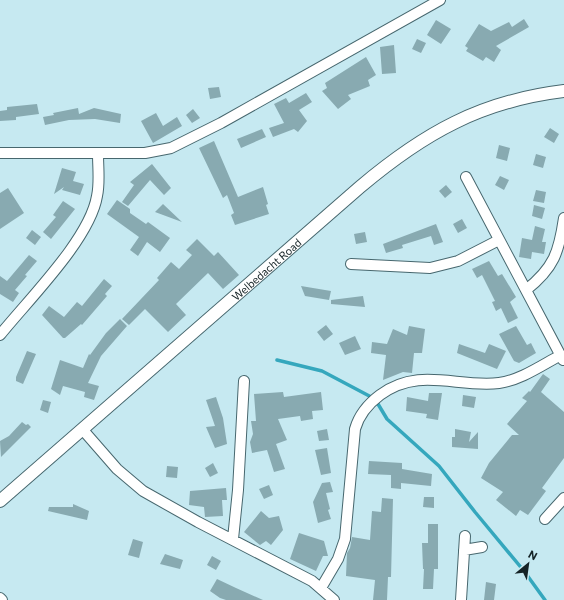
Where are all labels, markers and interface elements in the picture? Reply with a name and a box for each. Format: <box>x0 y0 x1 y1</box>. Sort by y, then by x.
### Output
street label: Welbedacht Road <box>229 235 303 303</box>
north arrow <box>508 544 548 584</box>
text: N <box>526 547 540 563</box>

